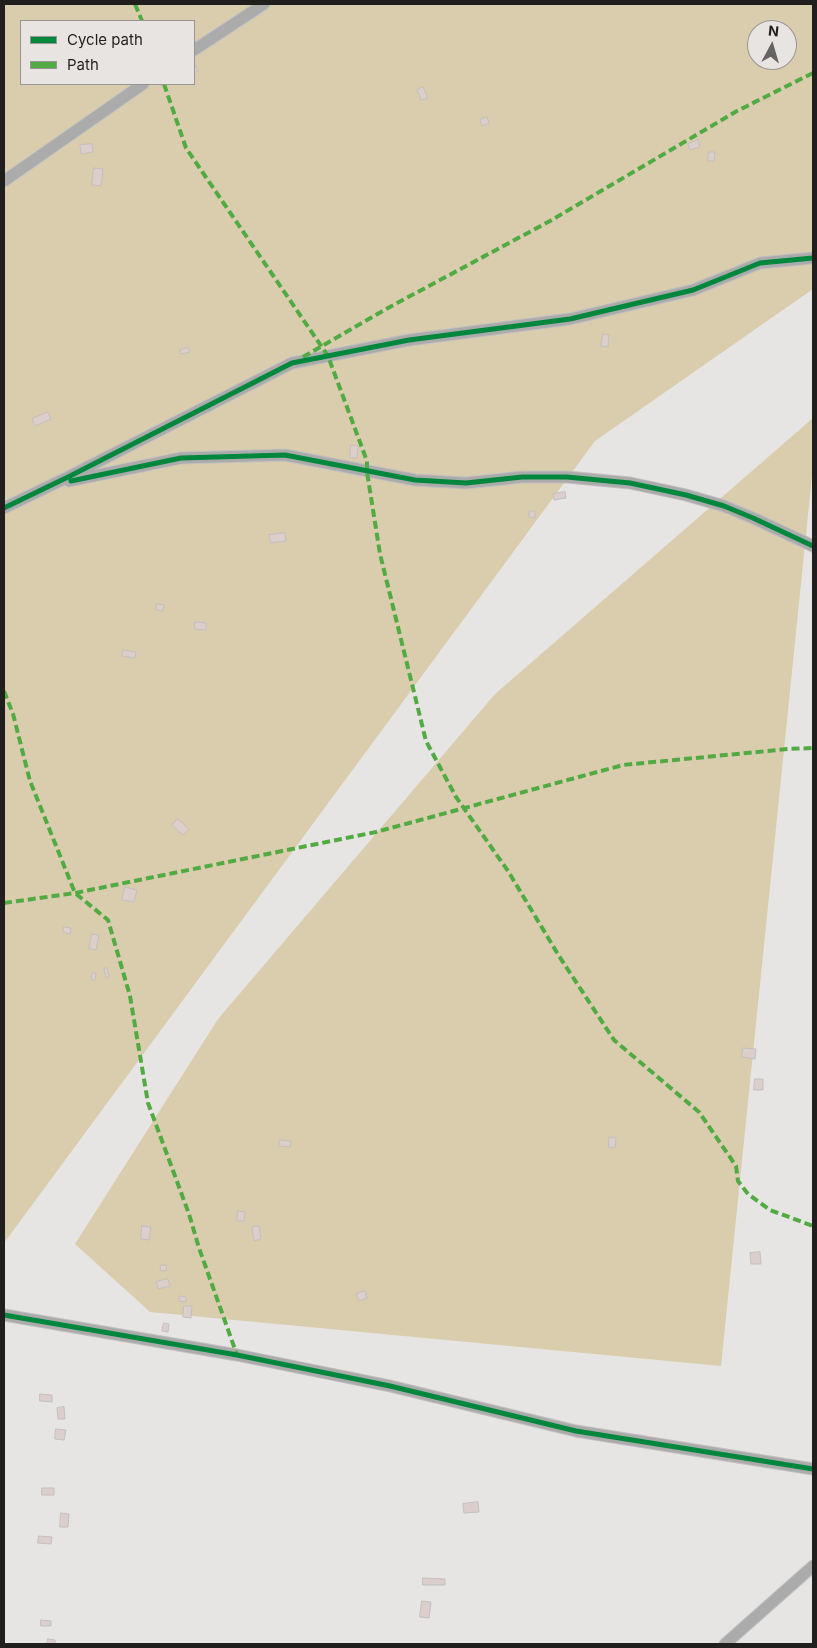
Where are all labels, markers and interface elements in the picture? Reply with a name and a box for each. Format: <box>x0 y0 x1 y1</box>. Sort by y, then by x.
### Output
legend <box>20 20 195 85</box>
north arrow <box>747 20 797 70</box>
text: N <box>767 22 780 40</box>
text: Cycle path <box>67 30 143 49</box>
text: Path <box>67 55 99 74</box>

